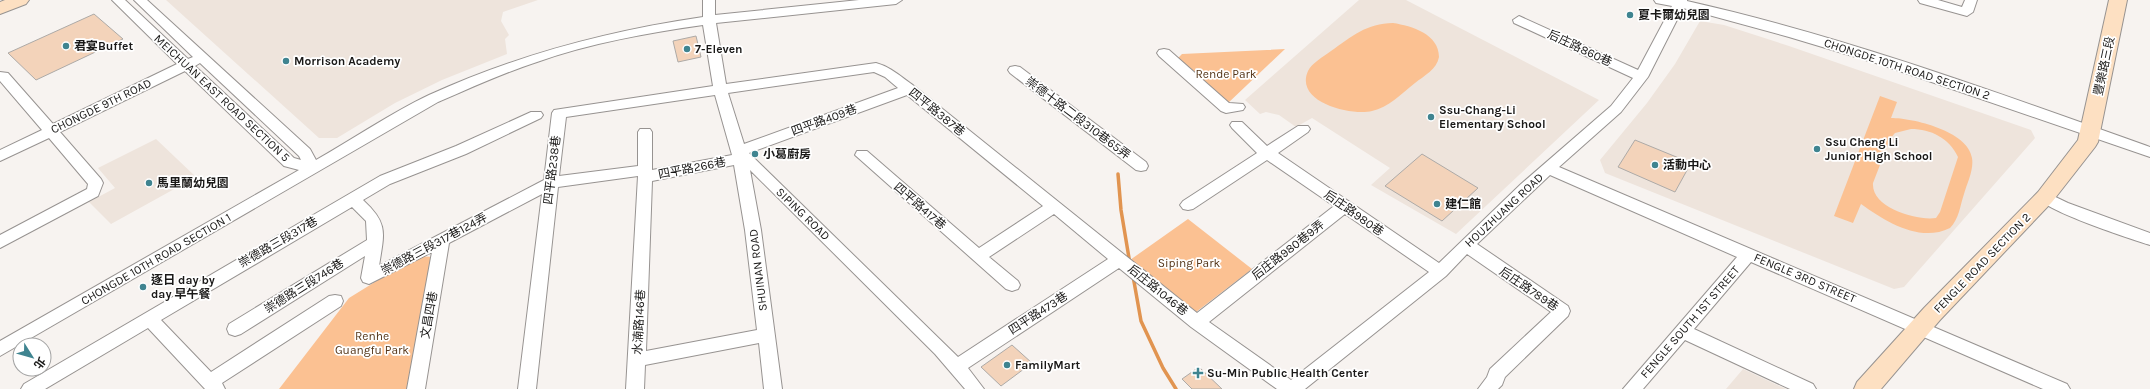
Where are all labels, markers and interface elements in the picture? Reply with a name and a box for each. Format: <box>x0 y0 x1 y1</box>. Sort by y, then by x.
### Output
place label: 夏卡爾幼兒園 <box>1638 8 1710 22</box>
marker: 夏卡爾幼兒園 <box>1625 10 1635 20</box>
street label: 后庄路860巷 <box>1546 27 1614 69</box>
street label: MEICHUAN EAST ROAD SECTION 5 <box>151 31 293 165</box>
street label: CHONGDE 10TH ROAD SECTION 2 <box>1822 35 1992 103</box>
street label: 豐樂路三段 <box>2091 35 2117 97</box>
place label: 君宴Buffet <box>74 39 133 53</box>
marker: 君宴Buffet <box>61 41 71 51</box>
place label: 7-Eleven <box>695 42 743 56</box>
marker: 7-Eleven <box>682 44 692 54</box>
place label: Morrison Academy <box>294 54 400 68</box>
marker: Morrison Academy <box>281 56 291 66</box>
park label: Rende Park <box>1195 67 1257 81</box>
street label: 崇德十路二段310巷65弄 <box>1023 74 1133 162</box>
street label: CHONGDE 9TH ROAD <box>48 75 154 136</box>
street label: 四平路387巷 <box>906 85 968 139</box>
street label: 四平路409巷 <box>789 102 859 138</box>
place label: Ssu-Chang-Li Elementary School <box>1439 103 1546 131</box>
marker: Ssu-Chang-Li Elementary School <box>1426 112 1436 122</box>
street label: 四平路238巷 <box>541 135 563 205</box>
place label: Ssu Cheng Li Junior High School <box>1825 135 1932 163</box>
marker: Ssu Cheng Li Junior High School <box>1812 144 1822 154</box>
place label: 小葛廚房 <box>763 147 811 161</box>
marker: 小葛廚房 <box>750 149 760 159</box>
street label: 四平路266巷 <box>657 155 727 181</box>
place label: 活動中心 <box>1663 158 1711 172</box>
marker: 活動中心 <box>1650 160 1660 170</box>
street label: HOUZHUANG ROAD <box>1462 170 1546 250</box>
place label: 馬里蘭幼兒園 <box>157 176 229 190</box>
marker: 馬里蘭幼兒園 <box>144 178 154 188</box>
street label: 四平路417巷 <box>891 180 949 232</box>
street label: SIPING ROAD <box>773 185 833 243</box>
street label: 后庄路980巷 <box>1322 187 1386 239</box>
place label: 建仁館 <box>1445 197 1481 211</box>
marker: 建仁館 <box>1432 199 1442 209</box>
street label: CHONGDE 10TH ROAD SECTION 1 <box>79 210 233 308</box>
street label: 崇德路三段317巷124弄 <box>378 210 490 278</box>
street label: FENGLE ROAD SECTION 2 <box>1931 210 2033 316</box>
street label: 崇德路三段317巷 <box>236 214 320 270</box>
street label: 后庄路980巷9弄 <box>1249 217 1327 283</box>
street label: SHUINAN ROAD <box>746 228 770 312</box>
street label: FENGLE 3RD STREET <box>1752 250 1858 306</box>
street label: 崇德路三段746巷 <box>262 256 346 316</box>
park label: Siping Park <box>1158 256 1221 270</box>
street label: 后庄路1046巷 <box>1125 262 1191 318</box>
street label: FENGLE SOUTH 1ST STREET <box>1637 263 1743 381</box>
street label: 后庄路789巷 <box>1497 264 1561 314</box>
place label: 逐日 day by day 早午餐 <box>151 273 215 301</box>
marker: 逐日 day by day 早午餐 <box>138 282 148 292</box>
street label: 水湳路146巷 <box>630 289 648 355</box>
street label: 四平路473巷 <box>1006 289 1070 337</box>
street label: 文昌四巷 <box>418 290 440 340</box>
park label: Renhe Guangfu Park <box>335 329 409 357</box>
north arrow <box>12 337 52 377</box>
text: 北 <box>31 354 48 371</box>
place label: FamilyMart <box>1015 358 1081 372</box>
marker: FamilyMart <box>1002 360 1012 370</box>
place label: Su-Min Public Health Center <box>1207 366 1369 380</box>
marker: Su-Min Public Health Center <box>1192 367 1204 379</box>

